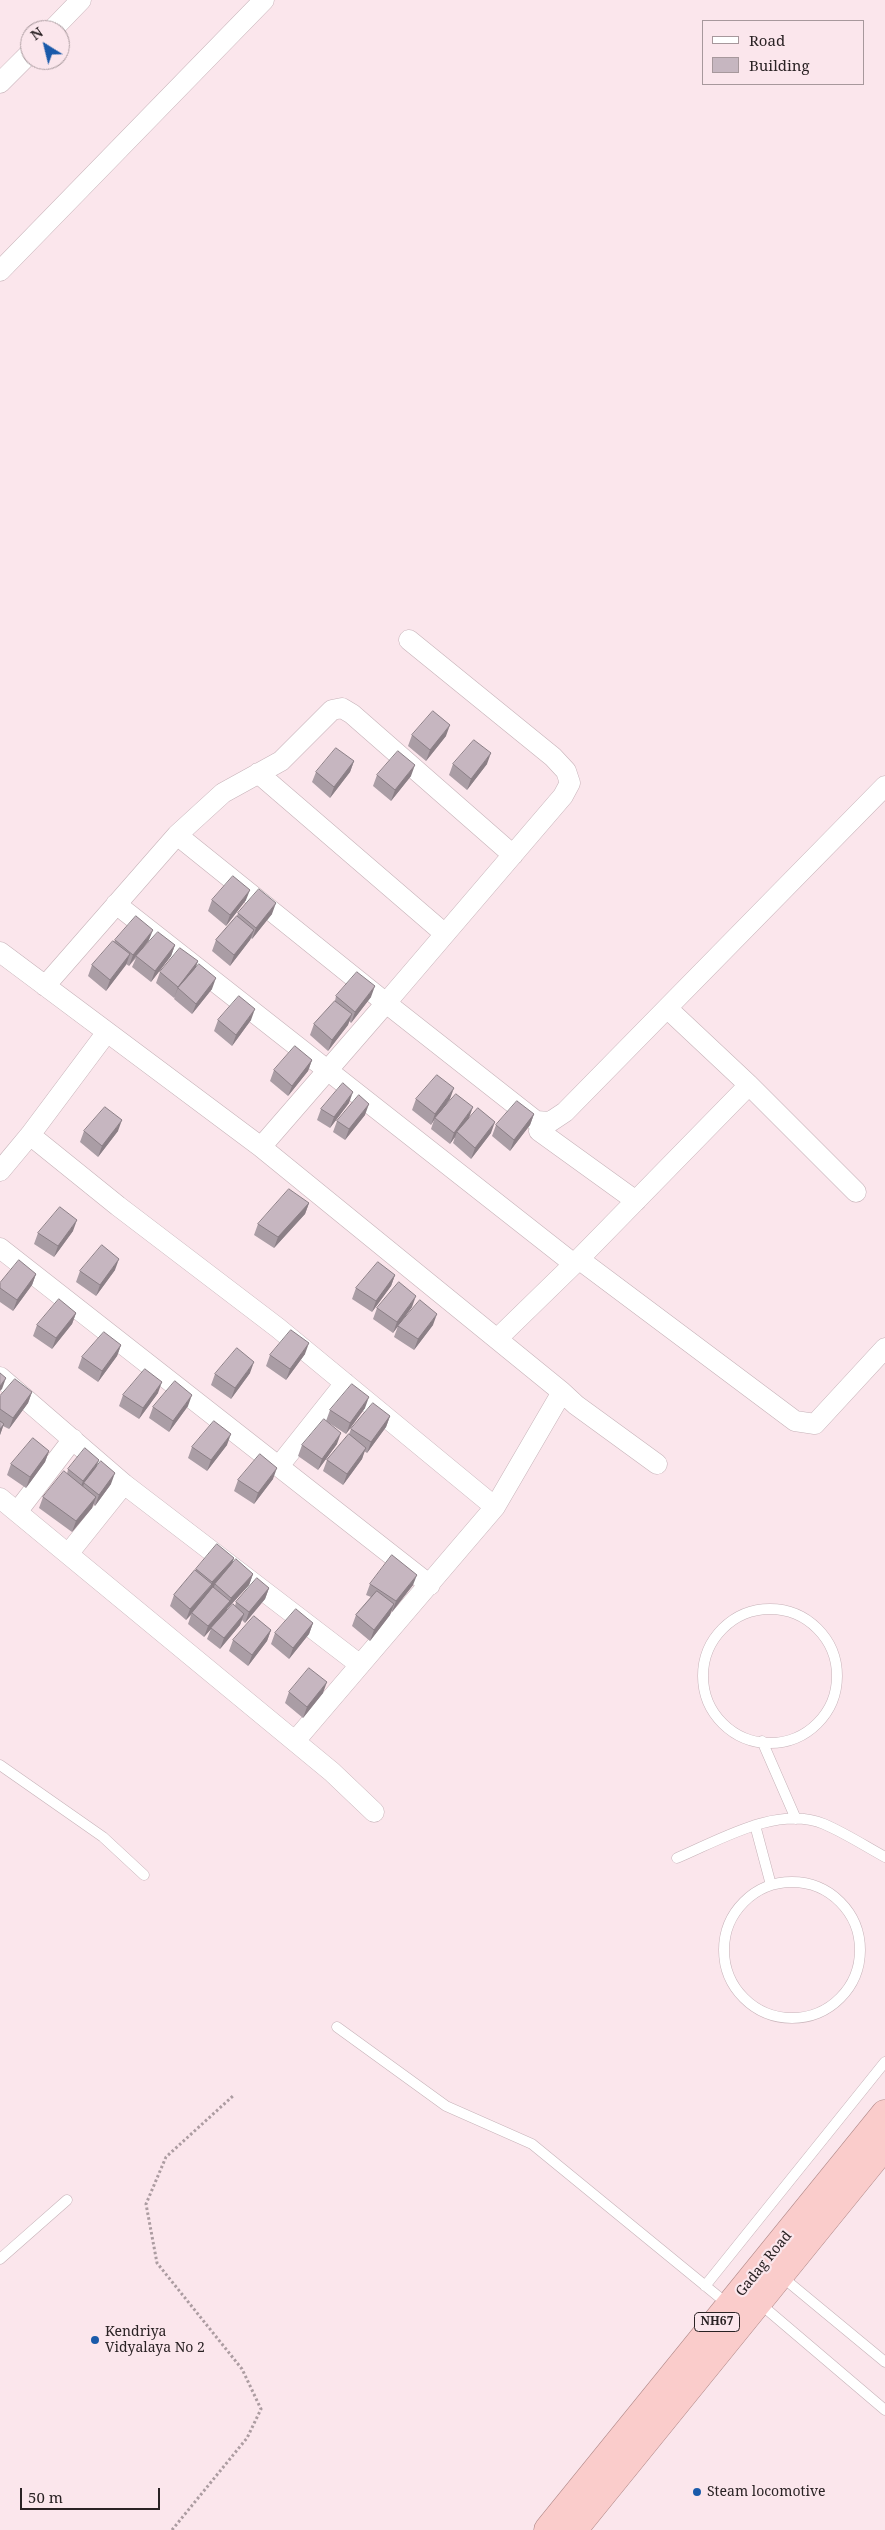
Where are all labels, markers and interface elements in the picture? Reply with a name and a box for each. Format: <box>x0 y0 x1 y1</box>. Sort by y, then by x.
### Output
north arrow <box>20 20 70 70</box>
legend <box>702 20 865 85</box>
text: N <box>26 22 47 44</box>
text: Road <box>749 30 785 50</box>
text: Building <box>749 55 810 75</box>
street label: Gadag Road <box>733 2228 795 2300</box>
road number: NH67 <box>694 2312 740 2332</box>
place label: Kendriya Vidyalaya No 2 <box>105 2324 205 2356</box>
marker: Kendriya Vidyalaya No 2 <box>89 2334 101 2346</box>
scale bar <box>22 2478 162 2510</box>
place label: Steam locomotive <box>707 2484 825 2500</box>
marker: Steam locomotive <box>691 2486 703 2498</box>
text: 50 m <box>28 2487 63 2507</box>

